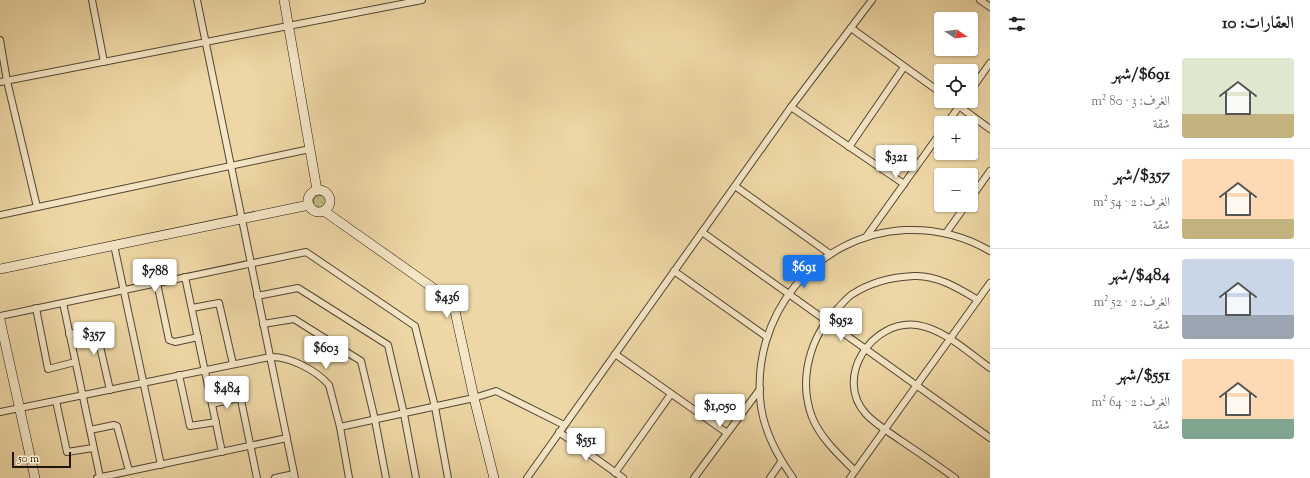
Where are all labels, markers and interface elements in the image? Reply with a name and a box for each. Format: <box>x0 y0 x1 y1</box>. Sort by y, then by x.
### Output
north arrow <box>934 12 978 56</box>
map controls <box>934 12 978 212</box>
text: العقارات: 10 <box>1222 12 1294 36</box>
icon: filters <box>1006 13 1028 35</box>
text: $691/شهر <box>1112 63 1170 87</box>
button: locate <box>934 64 978 108</box>
icon: home <box>1214 74 1262 122</box>
text: الغرف: 3 · 80 m² <box>1091 93 1170 111</box>
button: + <box>934 116 978 160</box>
text: شقة <box>1153 116 1170 134</box>
pin: $321 <box>872 145 920 179</box>
text: $321 <box>885 149 907 167</box>
text: $357/شهر <box>1113 164 1170 188</box>
button: − <box>934 168 978 212</box>
icon: home <box>1214 175 1262 223</box>
text: الغرف: 2 · 54 m² <box>1093 194 1170 212</box>
text: شقة <box>1153 217 1170 235</box>
pin: $691 <box>780 255 828 289</box>
pin: $788 <box>131 259 179 293</box>
text: $691 <box>792 259 816 277</box>
text: $788 <box>142 263 168 281</box>
text: $484/شهر <box>1109 264 1170 288</box>
icon: home <box>1214 275 1262 323</box>
pin: $436 <box>423 285 471 319</box>
text: $436 <box>434 289 460 307</box>
text: الغرف: 2 · 52 m² <box>1093 294 1170 312</box>
pin: $952 <box>817 308 865 342</box>
text: $952 <box>829 312 853 330</box>
text: شقة <box>1153 317 1170 335</box>
pin: $357 <box>70 322 118 356</box>
text: $357 <box>82 326 106 344</box>
pin: $603 <box>302 336 350 370</box>
text: $603 <box>313 340 339 358</box>
text: $551/شهر <box>1117 364 1170 388</box>
icon: home <box>1214 375 1262 423</box>
pin: $484 <box>203 376 251 410</box>
text: $484 <box>214 380 240 398</box>
pin: $1,050 <box>687 394 753 428</box>
text: الغرف: 2 · 64 m² <box>1091 394 1170 412</box>
text: $1,050 <box>704 398 736 416</box>
text: شقة <box>1153 417 1170 435</box>
pin: $551 <box>562 428 610 462</box>
text: $551 <box>576 432 596 450</box>
scale bar <box>12 450 71 469</box>
text: 50 m <box>18 451 39 467</box>

